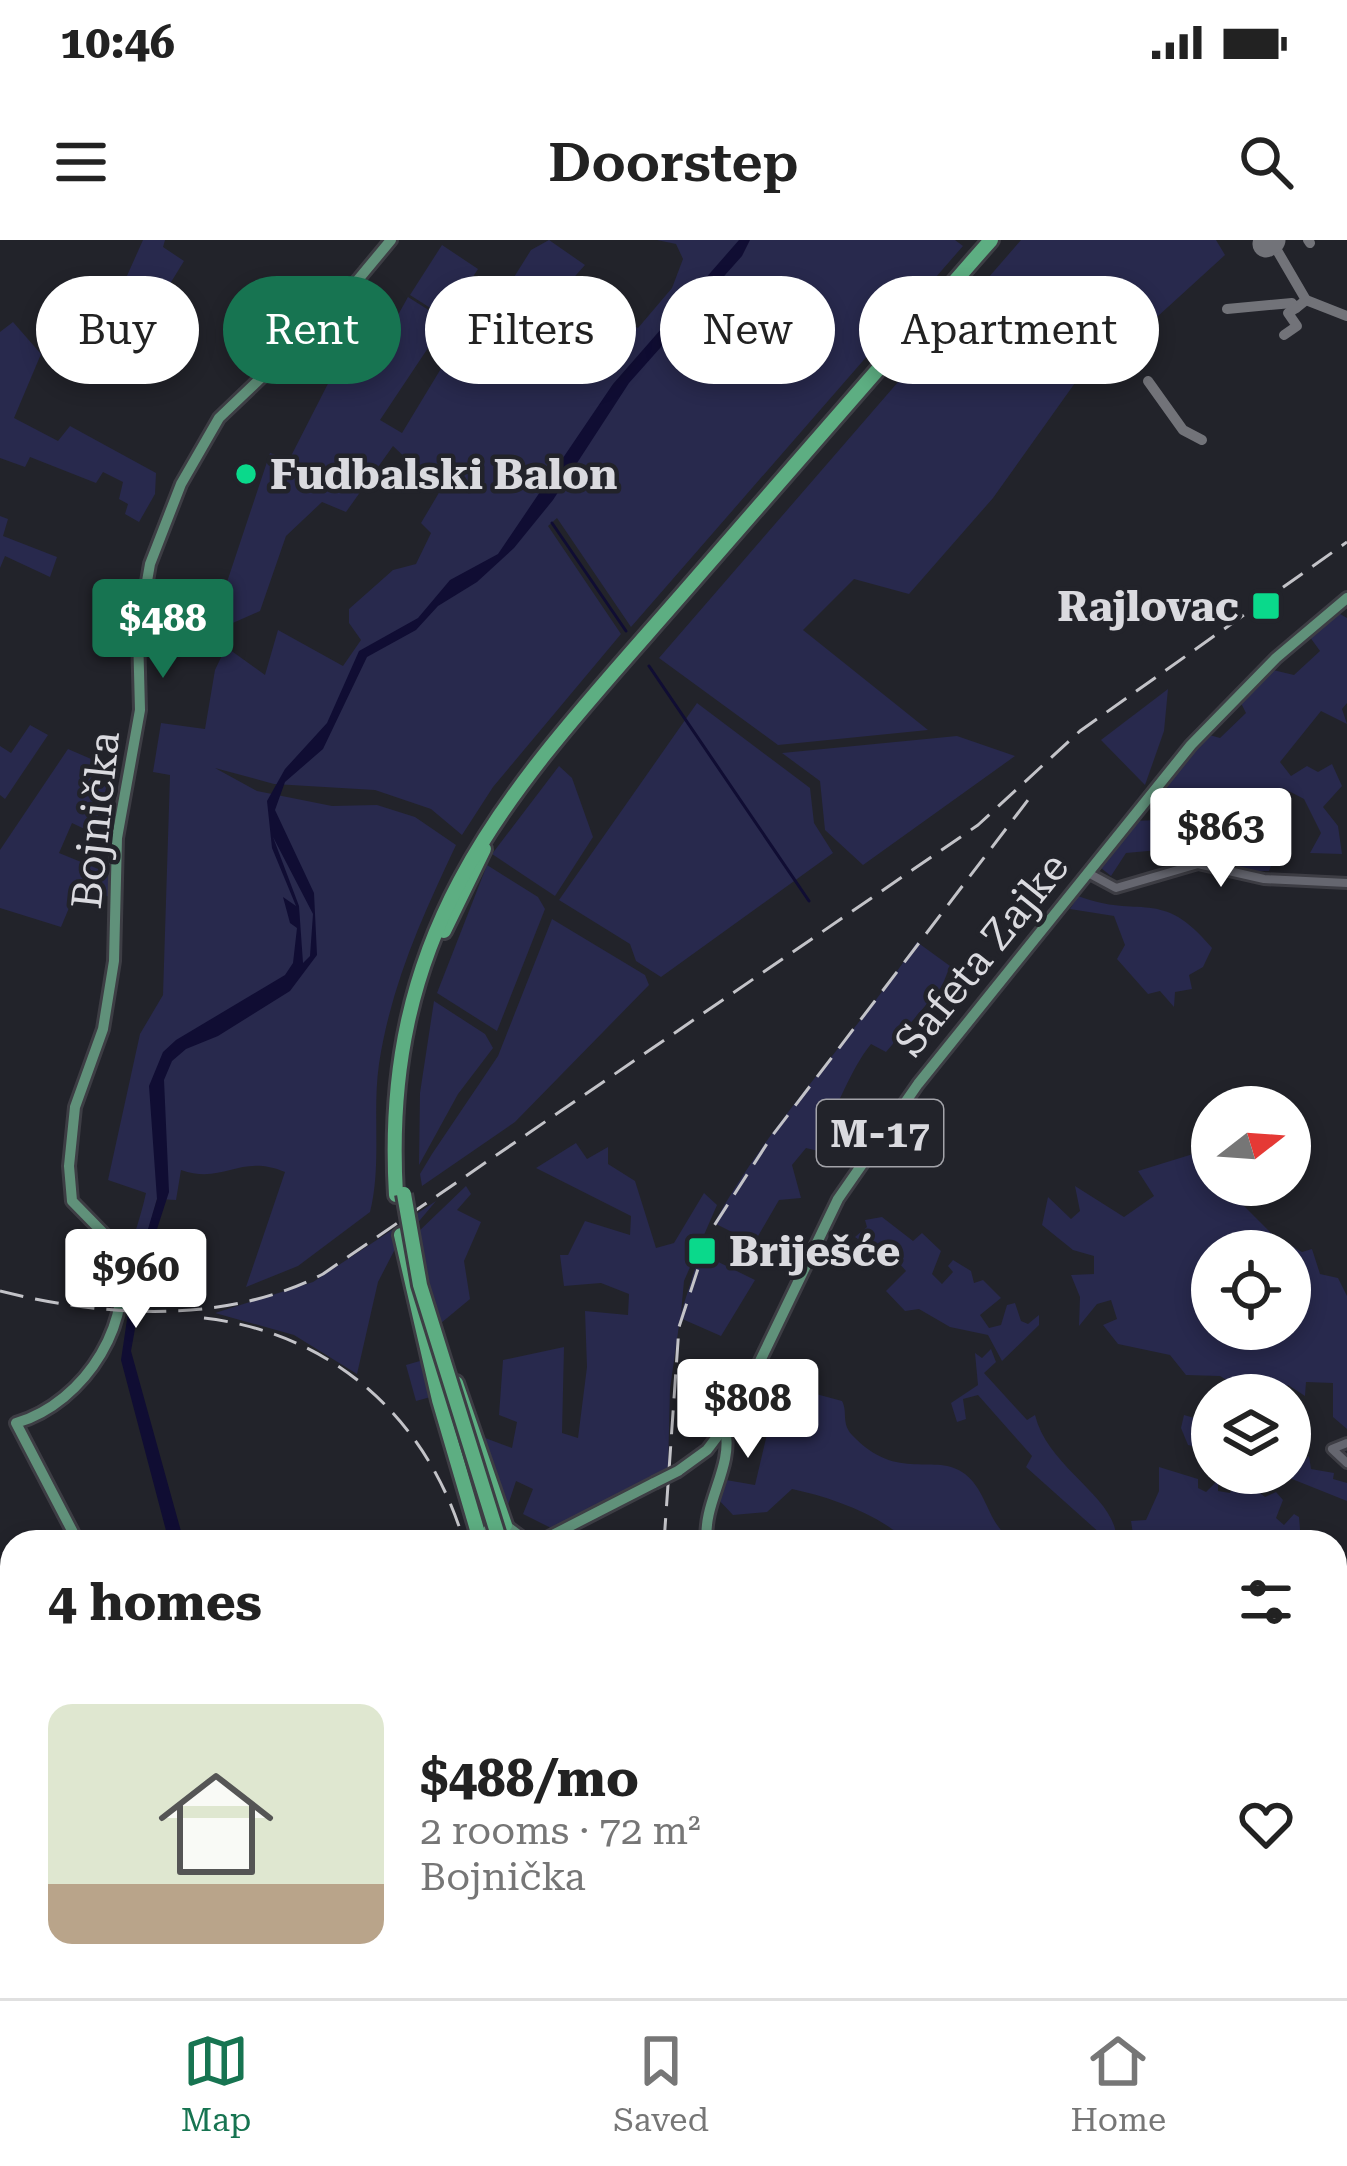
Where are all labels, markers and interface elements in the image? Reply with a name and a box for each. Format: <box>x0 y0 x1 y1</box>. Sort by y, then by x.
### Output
text: 10:46 <box>60 16 175 69</box>
icon: menu <box>48 129 114 195</box>
icon: search <box>1233 129 1299 195</box>
text: Doorstep <box>548 131 799 194</box>
chip: Buy <box>36 276 199 384</box>
chip: Rent <box>223 276 401 384</box>
chip: Filters <box>425 276 636 384</box>
chip: New <box>660 276 835 384</box>
chip: Apartment <box>859 276 1159 384</box>
place label: Fudbalski Balon <box>270 450 617 499</box>
marker: Fudbalski Balon <box>233 461 259 487</box>
pin: $488 <box>92 579 234 681</box>
place label: Rajlovac <box>1057 582 1239 631</box>
marker: Rajlovac <box>1250 590 1282 622</box>
text: $488 <box>119 595 207 641</box>
street label: Bojnička <box>62 729 129 911</box>
pin: $863 <box>1150 788 1292 890</box>
text: $863 <box>1177 804 1265 850</box>
street label: Safeta Zajke <box>884 843 1078 1066</box>
north arrow <box>1191 1086 1311 1206</box>
map controls <box>1191 1086 1311 1494</box>
road number: M-17 <box>817 1100 943 1166</box>
place label: Briješće <box>729 1227 900 1276</box>
pin: $960 <box>65 1229 207 1331</box>
button: locate <box>1191 1230 1311 1350</box>
marker: Briješće <box>686 1235 718 1267</box>
text: $960 <box>92 1245 180 1291</box>
pin: $808 <box>677 1359 819 1461</box>
button: layers <box>1191 1374 1311 1494</box>
text: $808 <box>704 1375 792 1421</box>
icon: filters <box>1233 1569 1299 1635</box>
text: 4 homes <box>48 1573 262 1632</box>
text: $488/mo <box>420 1749 639 1808</box>
icon: home <box>144 1752 288 1896</box>
icon: heart <box>1233 1791 1299 1857</box>
text: 2 rooms · 72 m² <box>420 1808 701 1854</box>
text: Bojnička <box>420 1854 586 1900</box>
tab: Map <box>181 2028 251 2139</box>
tab: Saved <box>613 2028 709 2139</box>
tab: Home <box>1070 2028 1166 2139</box>

